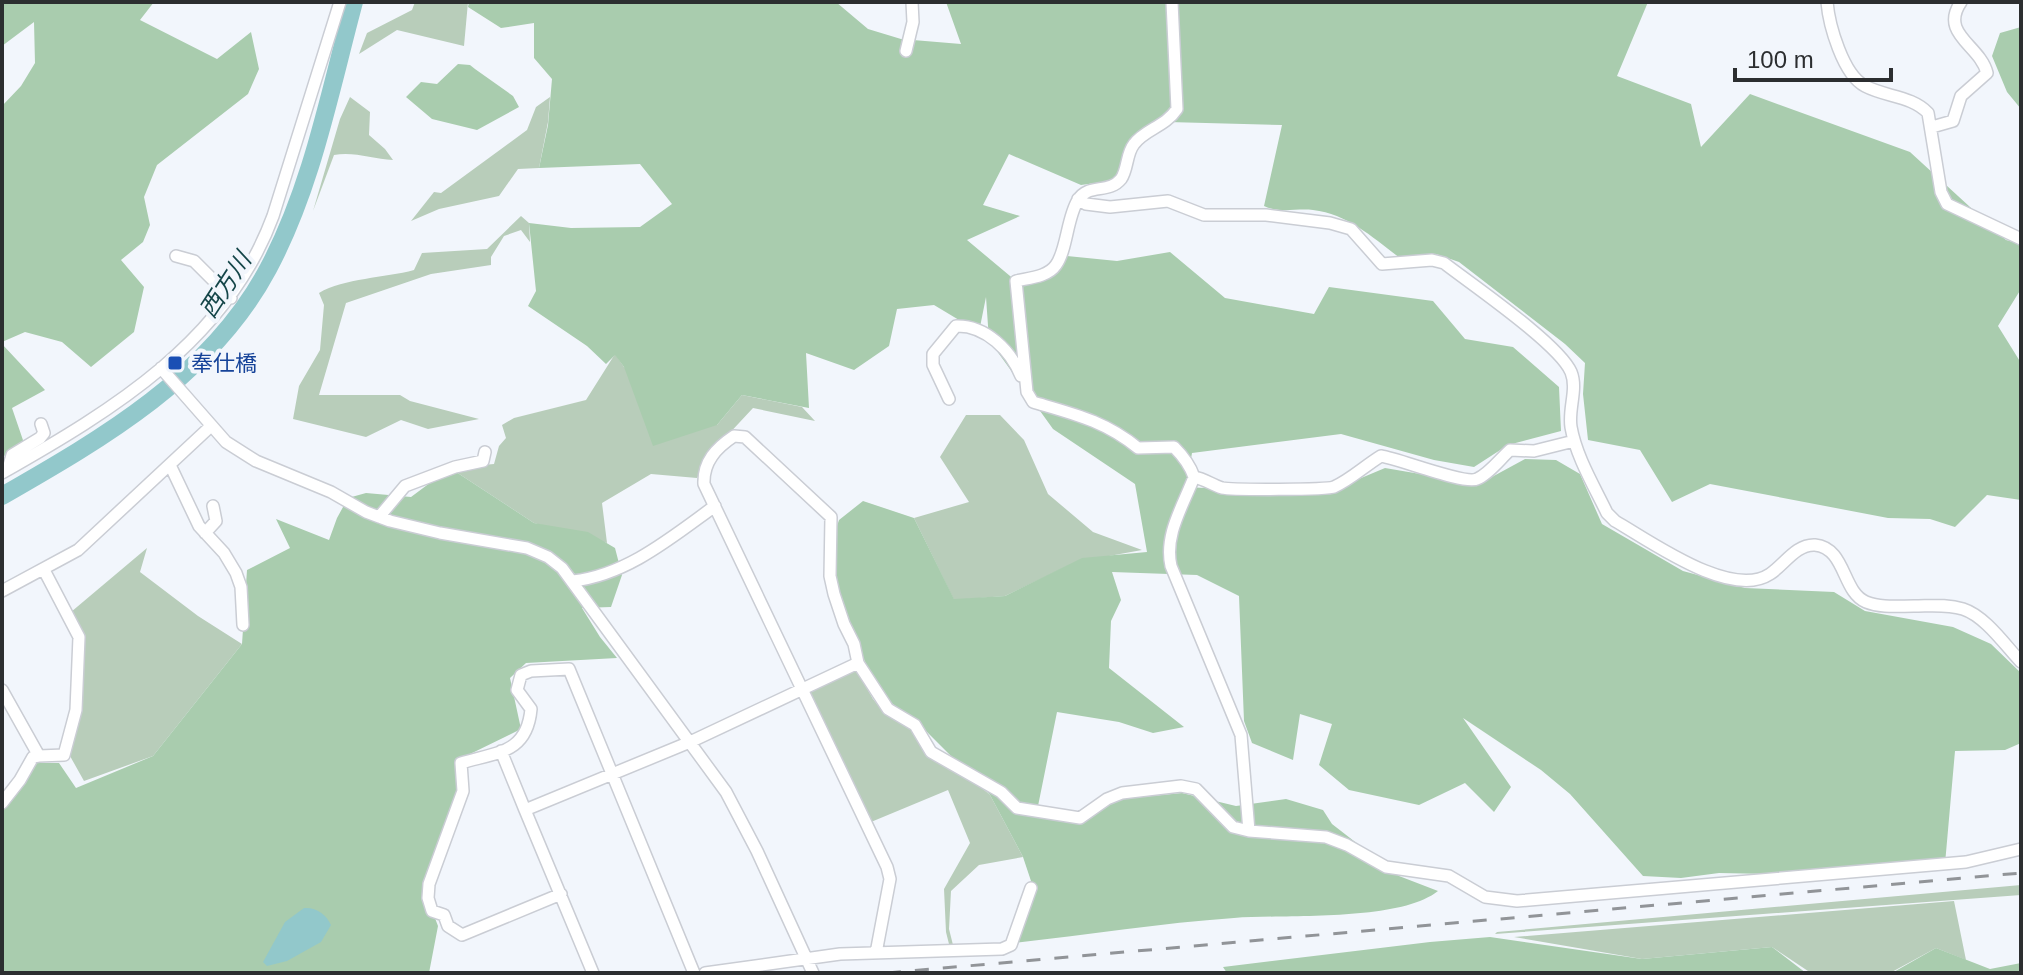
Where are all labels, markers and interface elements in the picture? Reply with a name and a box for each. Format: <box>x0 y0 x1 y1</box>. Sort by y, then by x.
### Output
scale bar <box>1735 32 1891 82</box>
text: 100 m <box>1747 46 1814 73</box>
water label: 西方川 <box>194 245 258 323</box>
place label: 奉仕橋 <box>191 351 257 376</box>
marker: 奉仕橋 <box>166 354 184 372</box>

